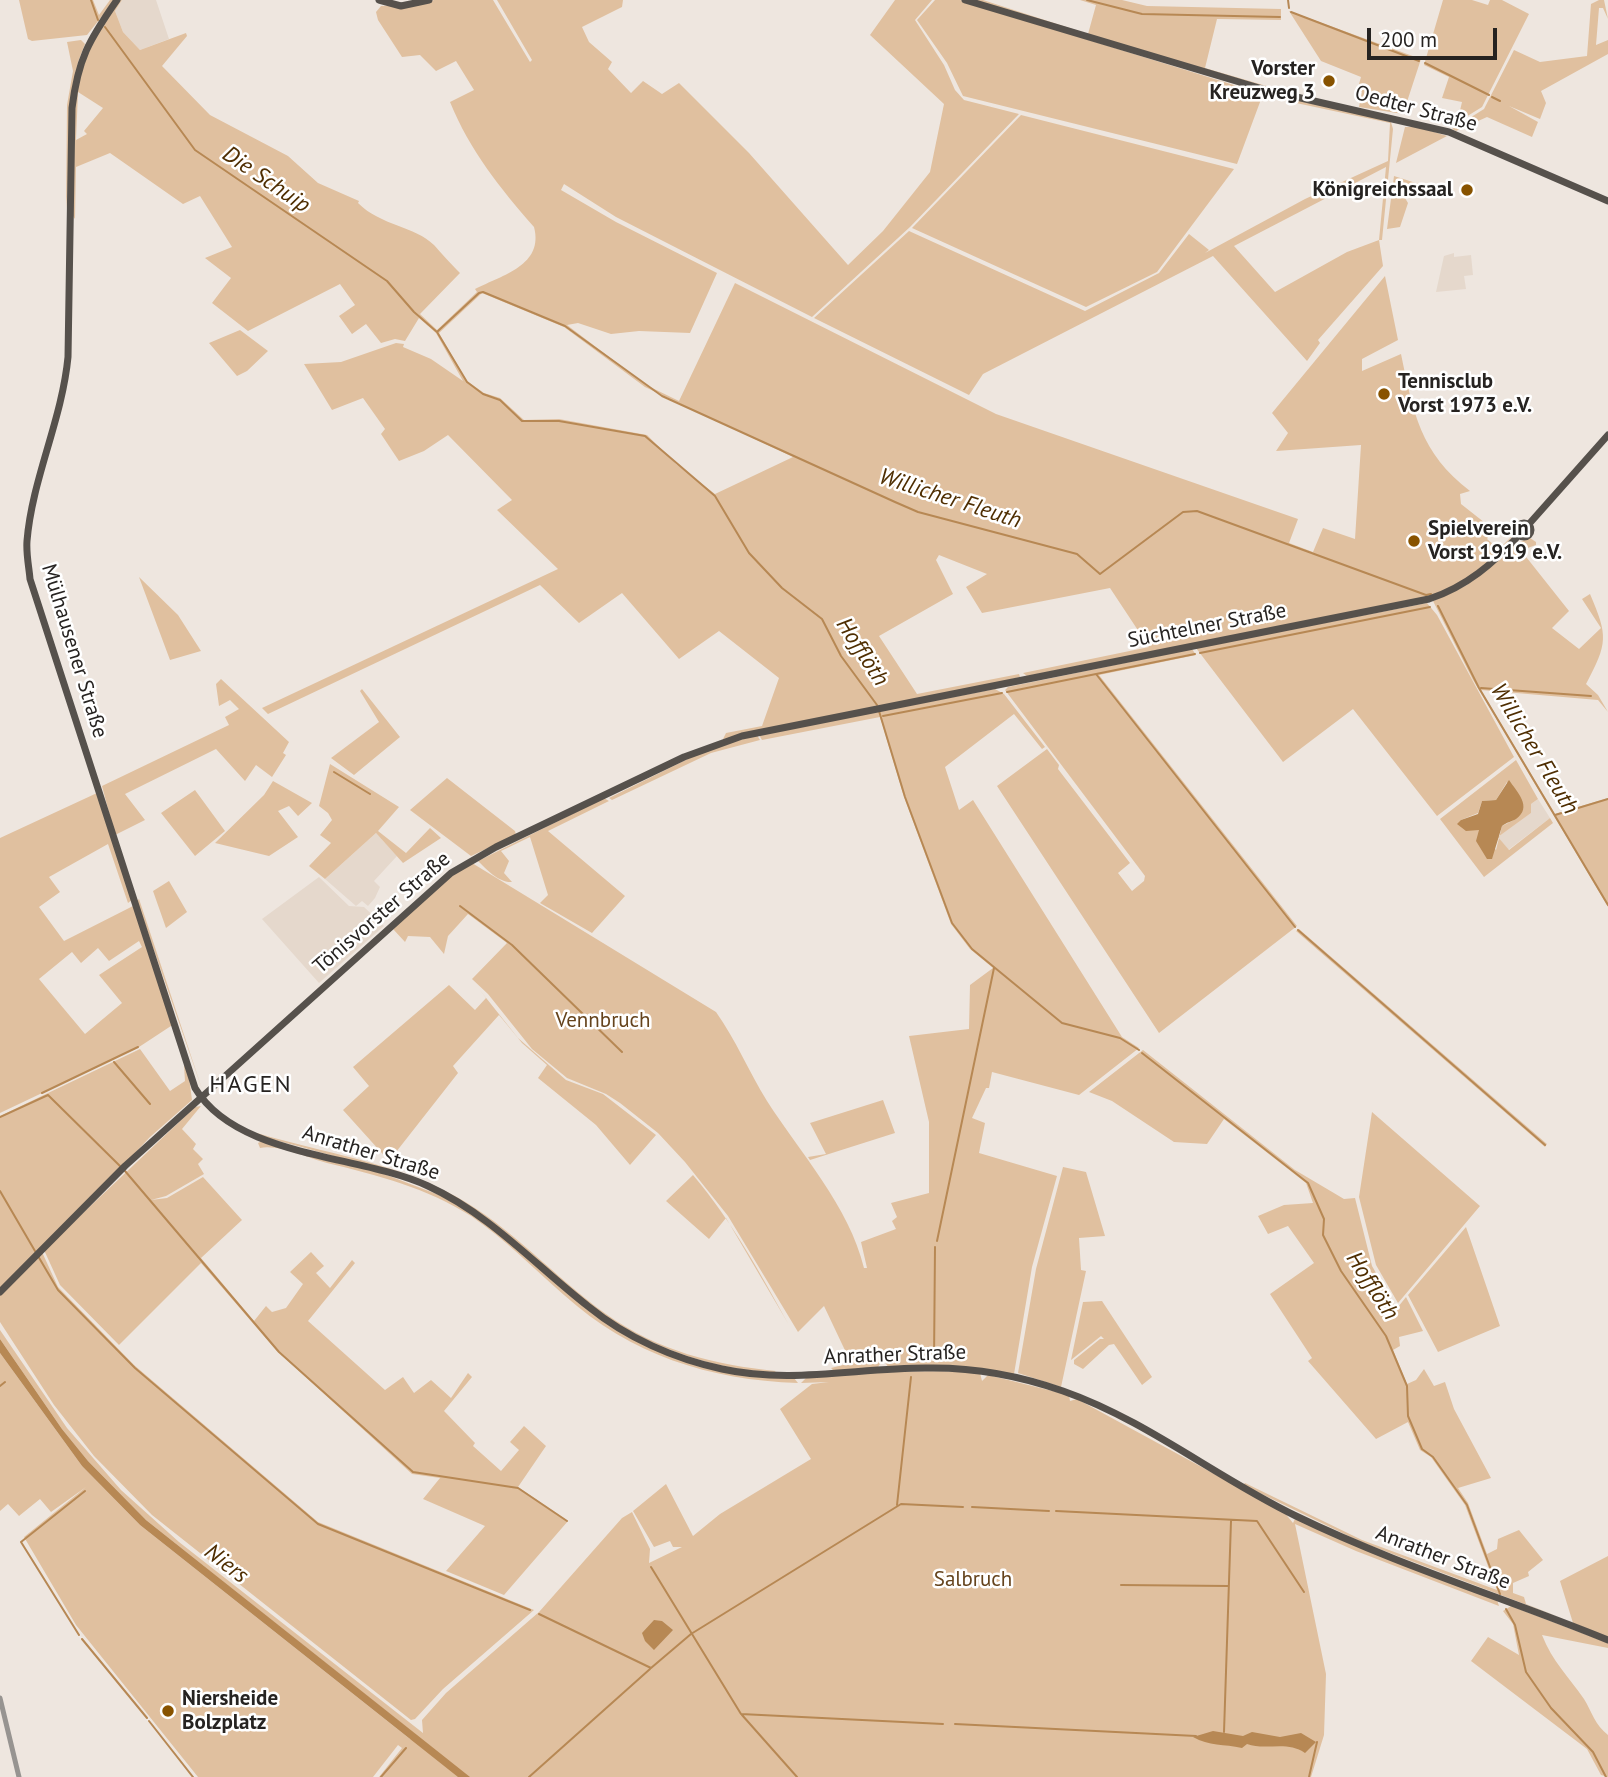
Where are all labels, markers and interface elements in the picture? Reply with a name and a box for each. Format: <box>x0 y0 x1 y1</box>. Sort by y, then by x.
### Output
scale bar <box>1370 14 1500 58</box>
text: 200 m <box>1380 26 1437 53</box>
place label: Vorster Kreuzweg 3 <box>1209 56 1315 106</box>
marker: Vorster Kreuzweg 3 <box>1321 73 1337 89</box>
street label: Oedter Straße <box>1352 81 1480 137</box>
water label: Die Schuip <box>217 141 315 219</box>
place label: Königreichssaal <box>1312 177 1453 203</box>
marker: Königreichssaal <box>1459 182 1475 198</box>
place label: Tennisclub Vorst 1973 e.V. <box>1398 369 1532 419</box>
marker: Tennisclub Vorst 1973 e.V. <box>1376 386 1392 402</box>
water label: Willicher Fleuth <box>875 463 1025 535</box>
place label: Spielverein Vorst 1919 e.V. <box>1428 516 1562 566</box>
marker: Spielverein Vorst 1919 e.V. <box>1406 533 1422 549</box>
street label: Mülhausener Straße <box>36 561 112 741</box>
street label: Süchtelner Straße <box>1126 598 1288 654</box>
water label: Hofflöth <box>830 613 894 691</box>
water label: Willicher Fleuth <box>1484 679 1584 819</box>
street label: Tönisvorster Straße <box>308 847 456 979</box>
park label: Vennbruch <box>555 1008 651 1034</box>
district label: HAGEN <box>210 1071 292 1099</box>
street label: Anrather Straße <box>299 1120 443 1186</box>
water label: Hofflöth <box>1340 1247 1404 1325</box>
street label: Anrather Straße <box>823 1340 967 1370</box>
street label: Anrather Straße <box>1372 1521 1514 1595</box>
water label: Niers <box>199 1538 253 1590</box>
park label: Salbruch <box>934 1567 1012 1593</box>
place label: Niersheide Bolzplatz <box>182 1686 278 1736</box>
marker: Niersheide Bolzplatz <box>160 1703 176 1719</box>

